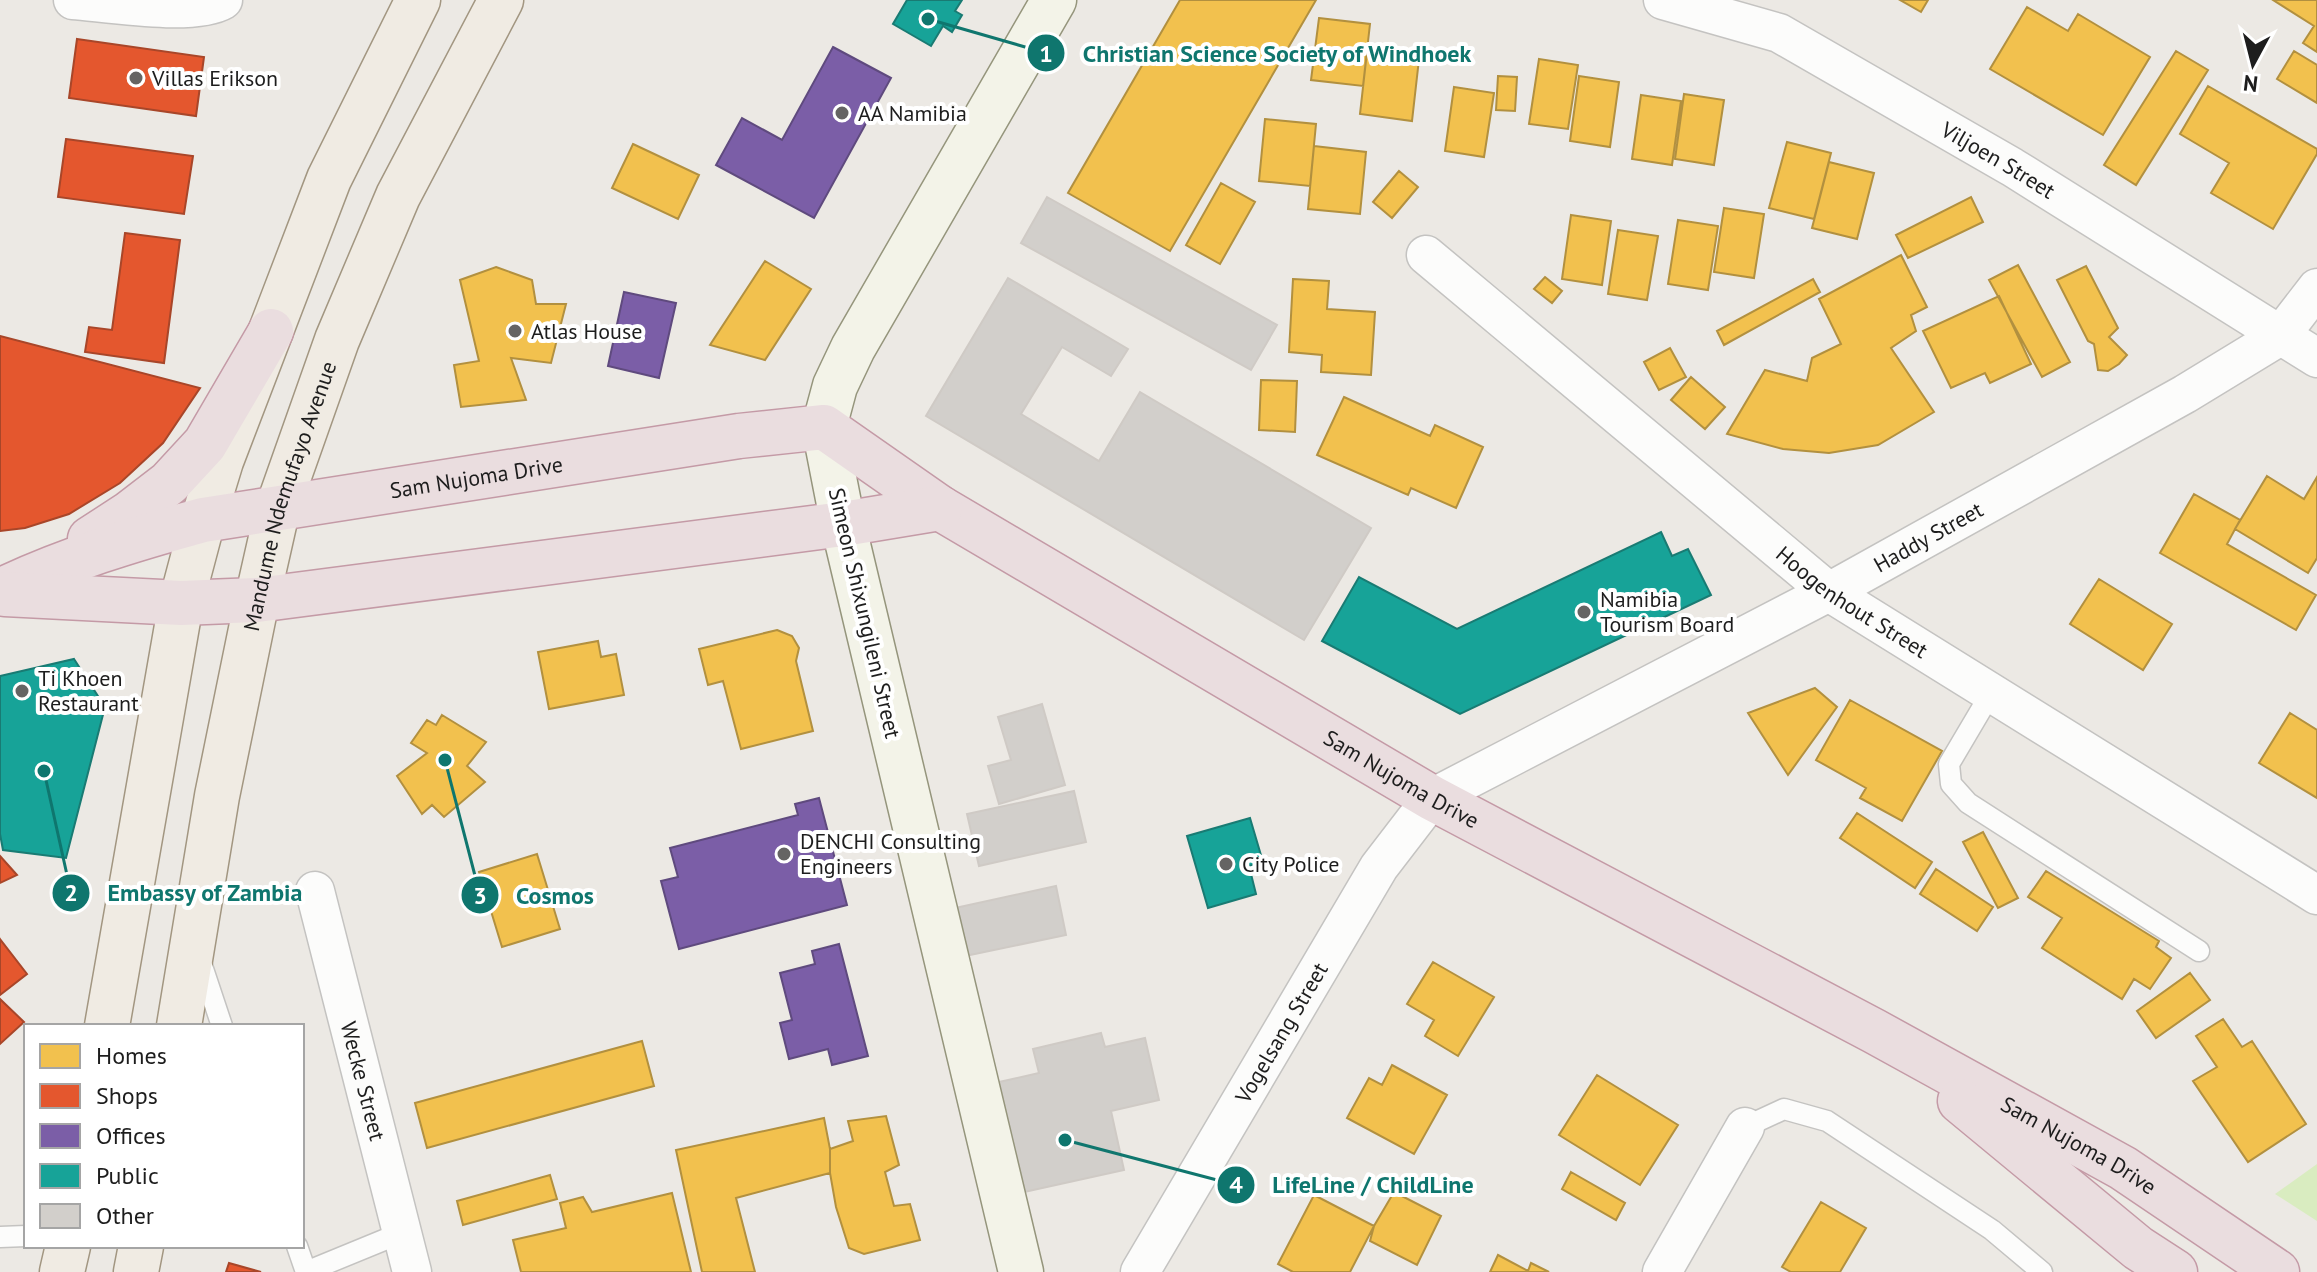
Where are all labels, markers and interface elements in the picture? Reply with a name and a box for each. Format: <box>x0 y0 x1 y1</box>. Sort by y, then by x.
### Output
north arrow <box>2213 24 2293 104</box>
callout: Christian Science Society of Windhoek <box>1026 29 1488 77</box>
text: 1 <box>1039 38 1053 69</box>
text: Christian Science Society of Windhoek <box>1083 38 1471 69</box>
place label: Villas Erikson <box>151 64 278 92</box>
marker: Villas Erikson <box>127 69 145 87</box>
text: N <box>2242 69 2259 99</box>
place label: AA Namibia <box>858 99 967 127</box>
marker: AA Namibia <box>833 104 851 122</box>
street label: Viljoen Street <box>1935 115 2061 205</box>
place label: Atlas House <box>531 317 642 345</box>
marker: Atlas House <box>506 322 524 340</box>
street label: Mandume Ndemufayo Avenue <box>237 357 342 633</box>
street label: Sam Nujoma Drive <box>388 450 565 505</box>
street label: Simeon Shixungileni Street <box>823 485 908 741</box>
street label: Haddy Street <box>1868 495 1988 578</box>
street label: Hoogenhout Street <box>1770 540 1934 664</box>
place label: Namibia Tourism Board <box>1600 585 1734 638</box>
marker: Namibia Tourism Board <box>1575 603 1593 621</box>
place label: Ti Khoen Restaurant <box>38 664 139 717</box>
marker: Ti Khoen Restaurant <box>13 682 31 700</box>
street label: Sam Nujoma Drive <box>1319 723 1484 834</box>
place label: DENCHI Consulting Engineers <box>800 827 981 880</box>
marker: DENCHI Consulting Engineers <box>775 845 793 863</box>
place label: City Police <box>1242 850 1339 878</box>
marker: City Police <box>1217 855 1235 873</box>
callout: Embassy of Zambia <box>51 869 319 917</box>
callout: Cosmos <box>460 871 610 919</box>
text: 2 <box>64 877 78 908</box>
text: Embassy of Zambia <box>108 877 302 908</box>
text: 3 <box>473 880 487 911</box>
text: Cosmos <box>516 880 594 911</box>
street label: Vogelsang Street <box>1228 957 1334 1109</box>
street label: Wecke Street <box>335 1018 392 1144</box>
legend <box>24 1024 304 1248</box>
text: Homes <box>96 1040 167 1071</box>
text: Shops <box>96 1080 158 1111</box>
street label: Sam Nujoma Drive <box>1996 1090 2162 1201</box>
text: Offices <box>96 1120 166 1151</box>
text: Public <box>96 1160 159 1191</box>
callout: LifeLine / ChildLine <box>1216 1161 1490 1209</box>
text: 4 <box>1229 1169 1243 1200</box>
text: LifeLine / ChildLine <box>1272 1169 1474 1200</box>
text: Other <box>96 1200 154 1231</box>

